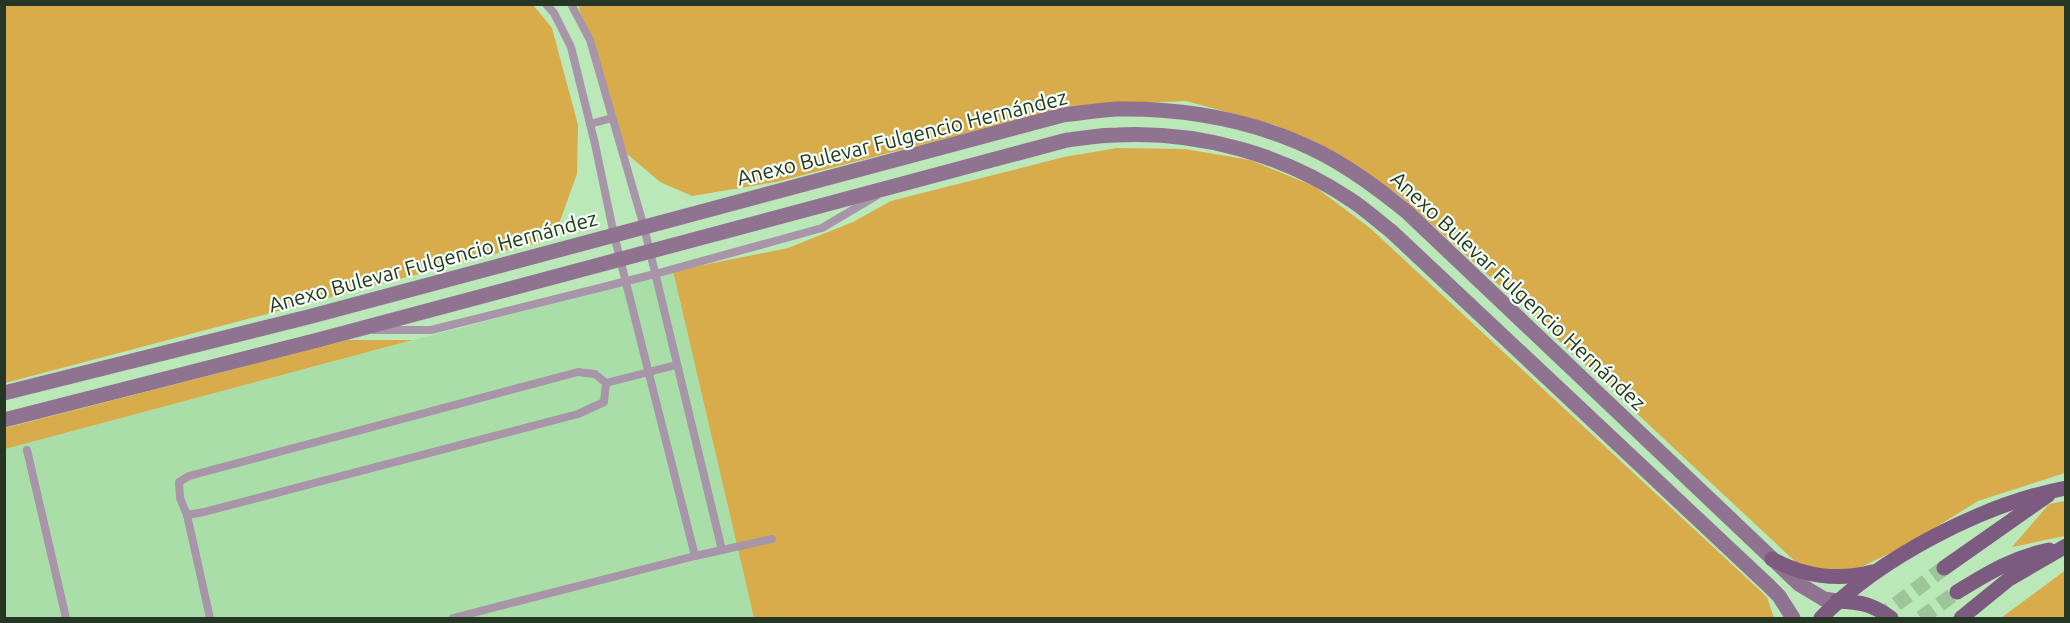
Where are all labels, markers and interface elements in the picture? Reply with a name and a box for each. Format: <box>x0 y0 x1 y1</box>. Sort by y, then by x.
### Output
street label: Anexo Bulevar Fulgencio Hernández <box>734 84 1069 190</box>
street label: Anexo Bulevar Fulgencio Hernández <box>1386 166 1651 415</box>
street label: Anexo Bulevar Fulgencio Hernández <box>266 206 600 317</box>

